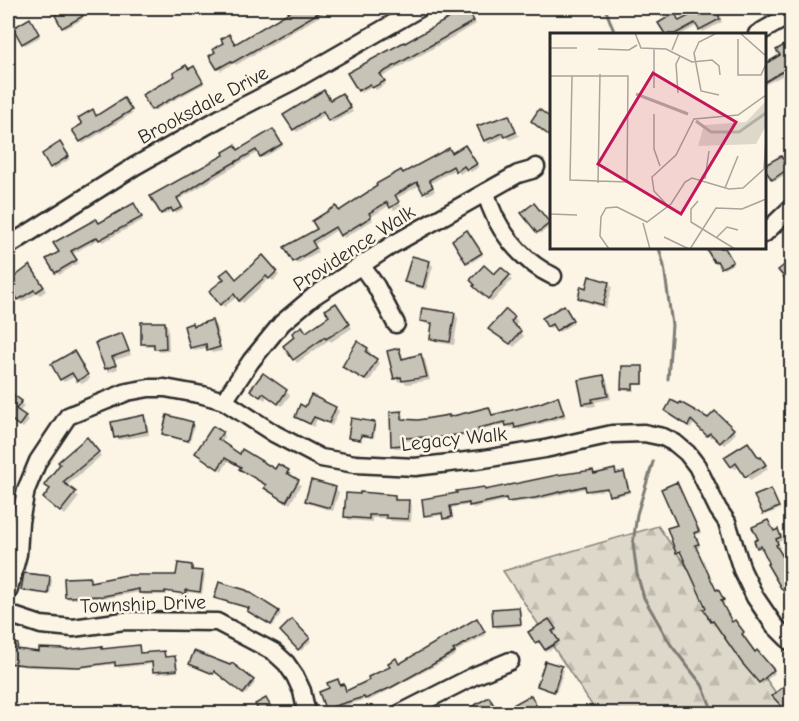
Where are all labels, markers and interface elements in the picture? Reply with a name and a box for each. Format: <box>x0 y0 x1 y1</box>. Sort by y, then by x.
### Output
inset map <box>550 33 766 249</box>
street label: Brooksdale Drive <box>134 61 272 149</box>
street label: Providence Walk <box>289 200 419 296</box>
street label: Legacy Walk <box>400 422 508 456</box>
street label: Township Drive <box>80 590 206 618</box>

